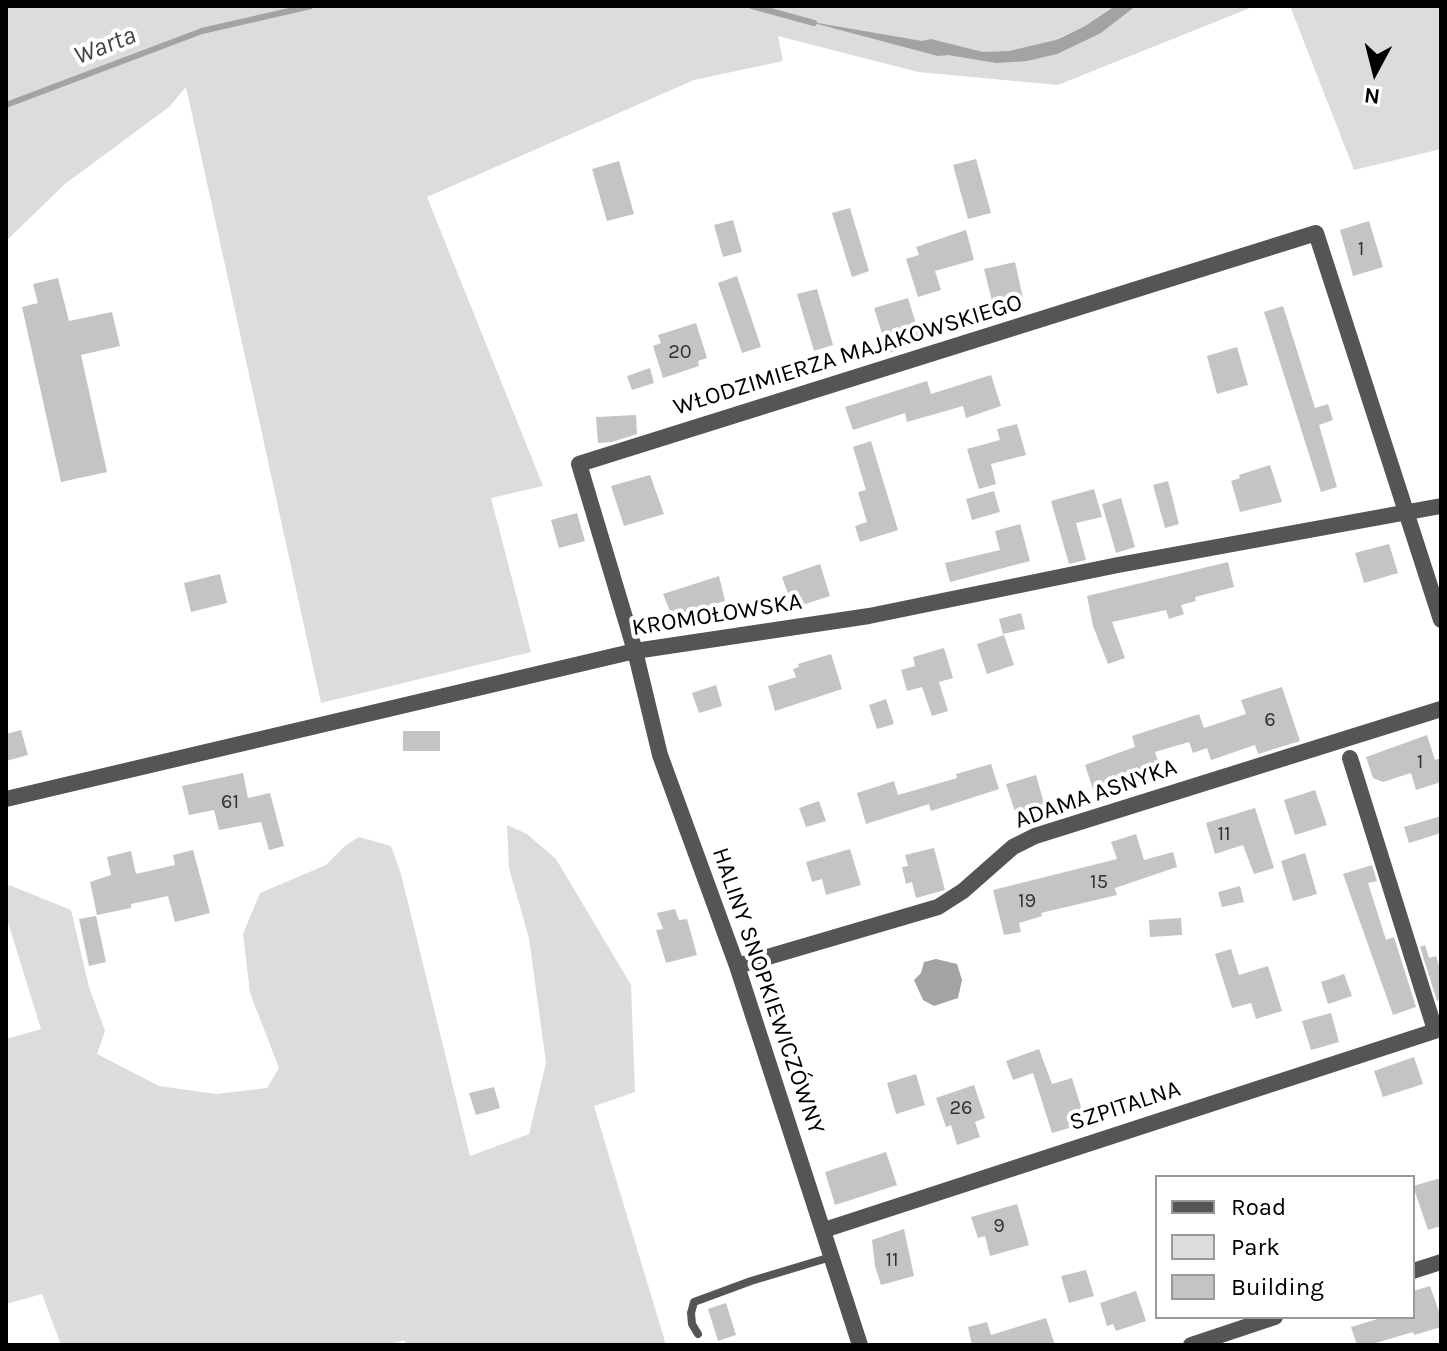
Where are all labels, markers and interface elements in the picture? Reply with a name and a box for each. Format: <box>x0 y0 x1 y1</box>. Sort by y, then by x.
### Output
water label: Warta <box>70 20 140 72</box>
north arrow <box>1335 32 1415 112</box>
text: N <box>1363 82 1381 110</box>
house number: 1 <box>1358 237 1364 261</box>
street label: WŁODZIMIERZA MAJAKOWSKIEGO <box>670 288 1026 422</box>
house number: 20 <box>668 340 692 364</box>
street label: KROMOŁOWSKA <box>630 587 804 643</box>
house number: 6 <box>1264 708 1276 732</box>
house number: 1 <box>1417 750 1423 774</box>
street label: ADAMA ASNYKA <box>1011 753 1181 835</box>
house number: 61 <box>221 790 239 814</box>
house number: 11 <box>1217 822 1231 846</box>
street label: HALINY SNOPKIEWICZÓWNY <box>705 844 831 1138</box>
house number: 15 <box>1090 870 1108 894</box>
house number: 19 <box>1018 889 1036 913</box>
street label: SZPITALNA <box>1066 1075 1184 1137</box>
house number: 26 <box>949 1096 973 1120</box>
legend <box>1155 1175 1415 1319</box>
text: Road <box>1231 1193 1286 1221</box>
house number: 9 <box>993 1214 1005 1238</box>
text: Park <box>1231 1233 1280 1261</box>
house number: 11 <box>885 1248 899 1272</box>
text: Building <box>1231 1273 1324 1301</box>

